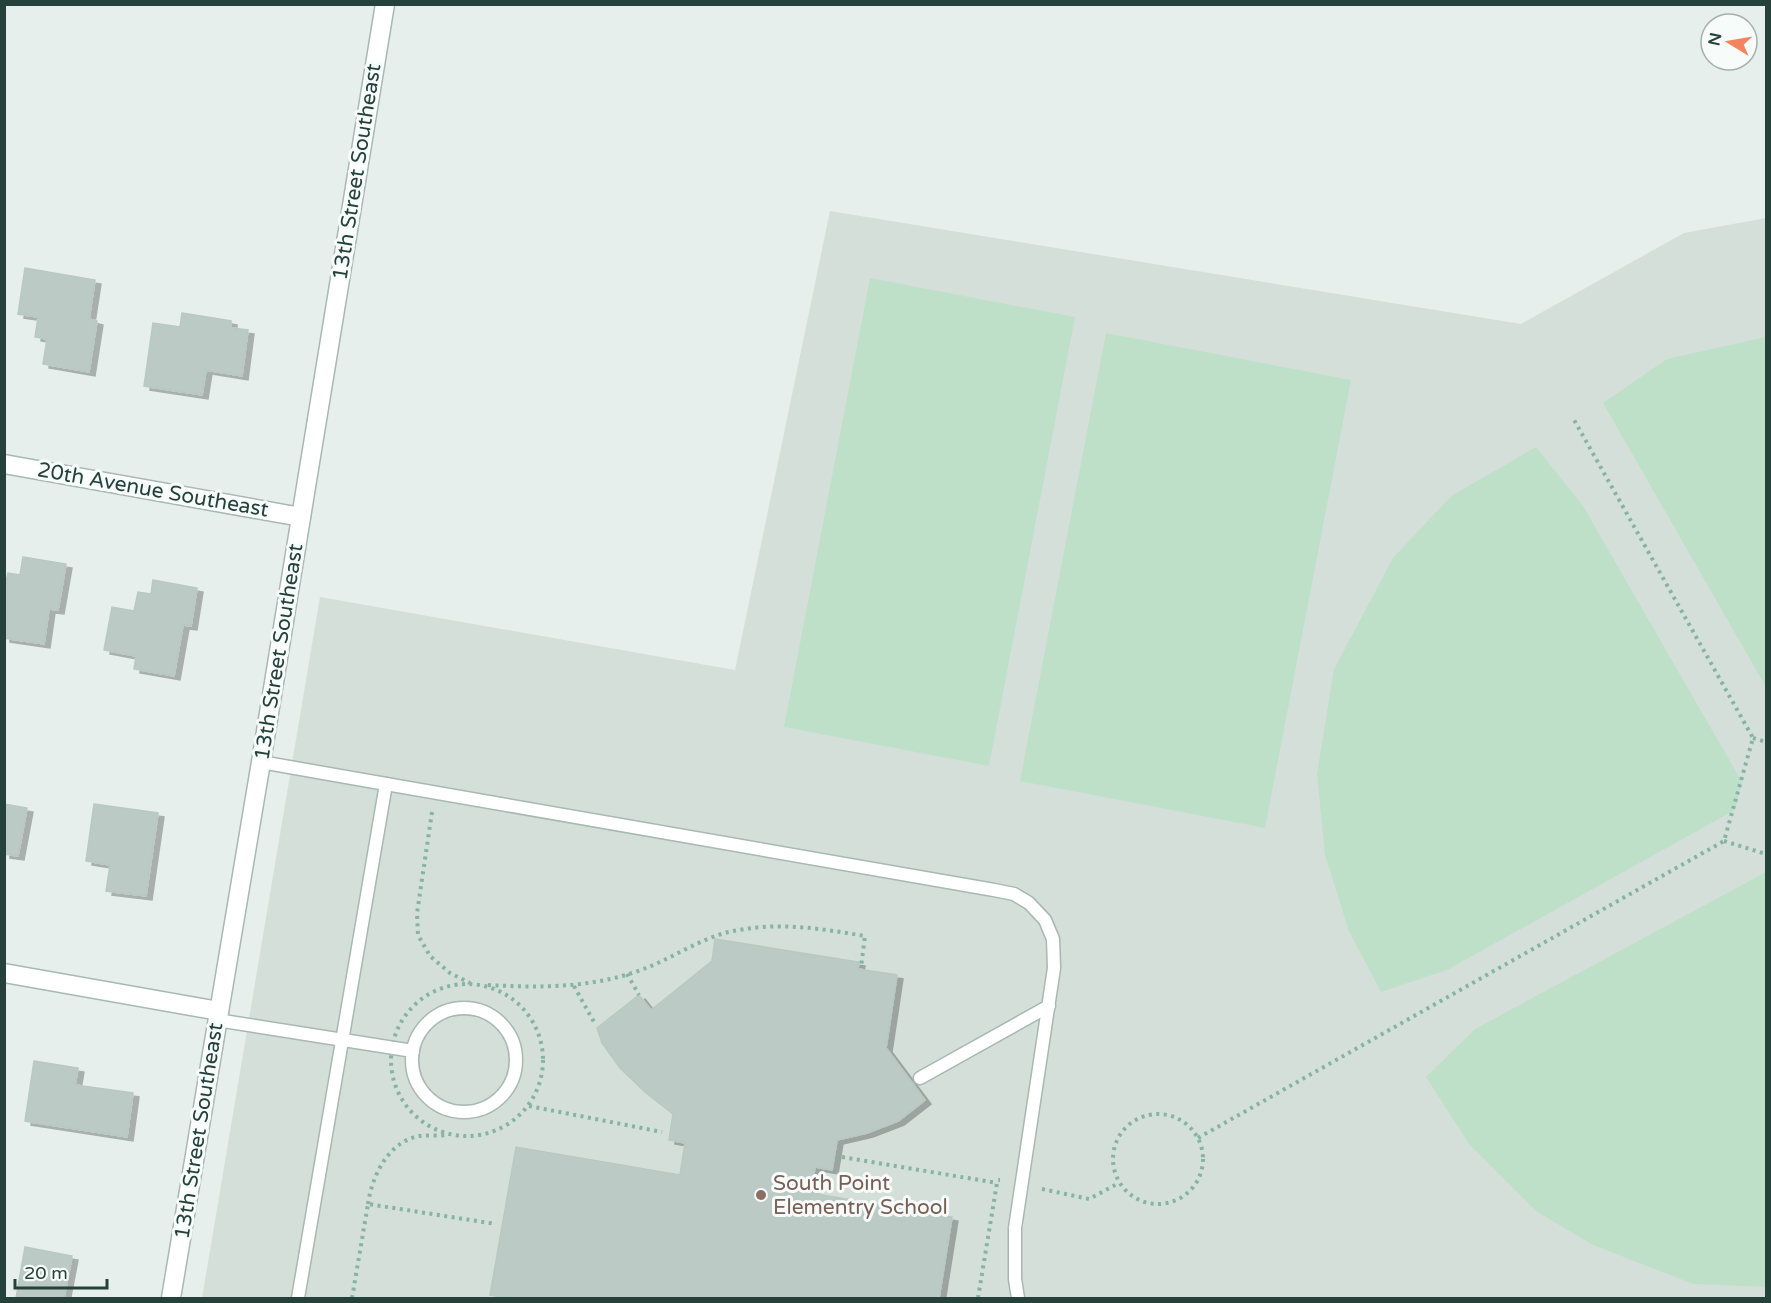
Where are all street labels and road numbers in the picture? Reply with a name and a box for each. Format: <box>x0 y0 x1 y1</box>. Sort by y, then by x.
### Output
street label: 13th Street Southeast <box>328 62 386 282</box>
street label: 20th Avenue Southeast <box>35 457 271 523</box>
street label: 13th Street Southeast <box>250 542 308 762</box>
street label: 13th Street Southeast <box>170 1021 228 1241</box>

